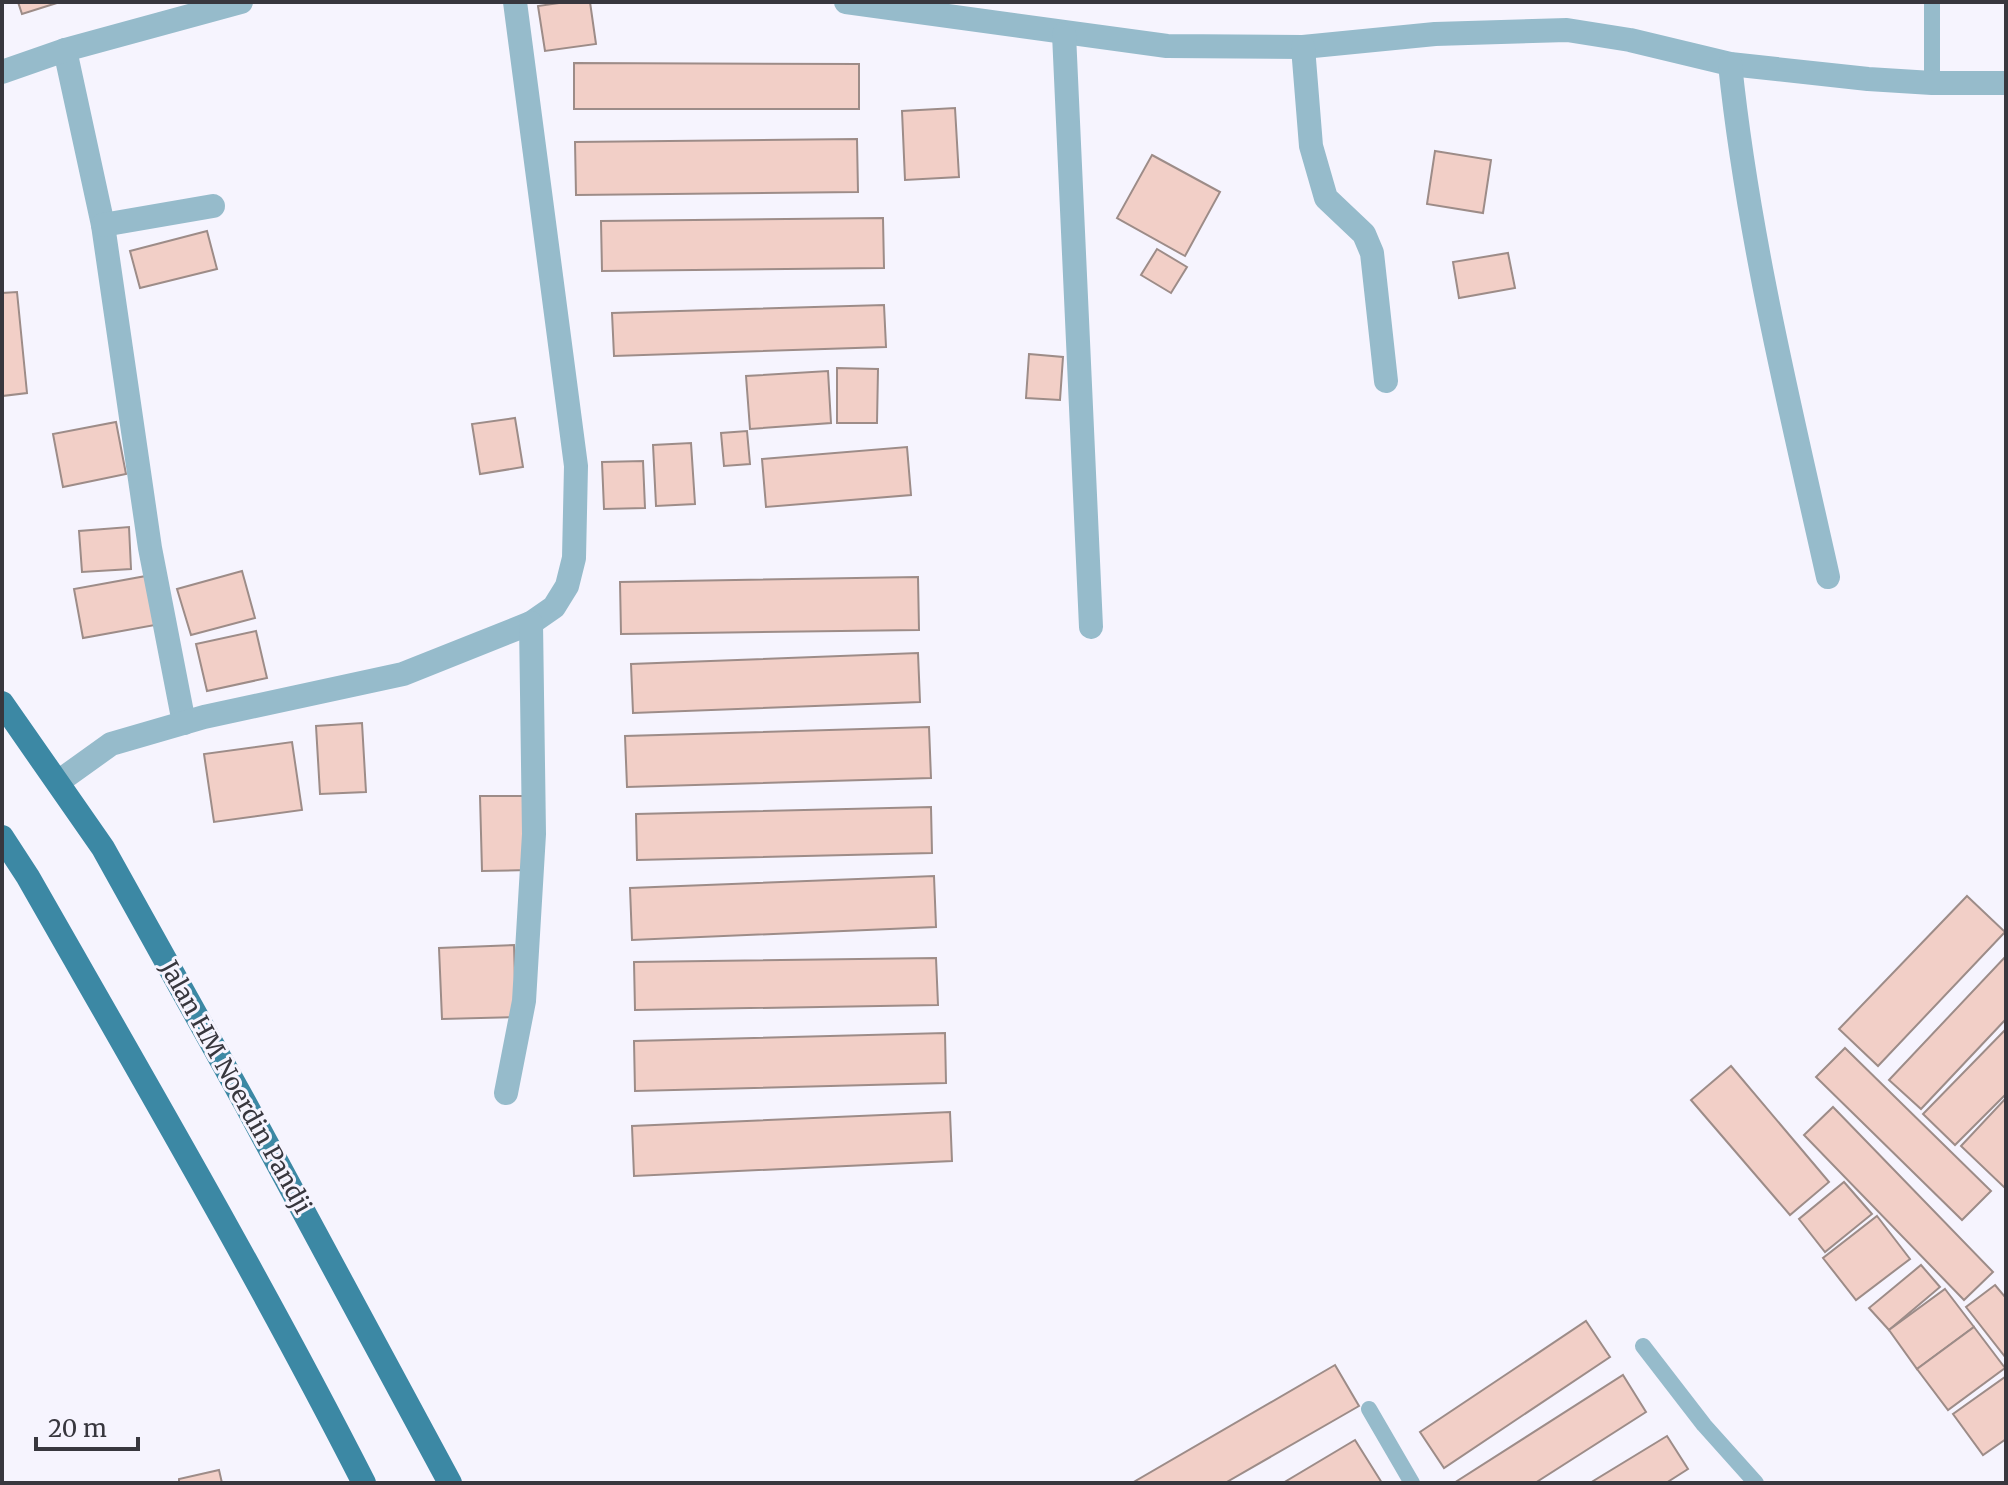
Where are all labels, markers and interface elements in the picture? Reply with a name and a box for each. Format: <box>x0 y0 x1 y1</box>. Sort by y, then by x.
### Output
street label: Jalan HM Noerdin Pandji <box>153 954 319 1219</box>
scale bar <box>36 1401 138 1451</box>
text: 20 m <box>48 1413 107 1444</box>

